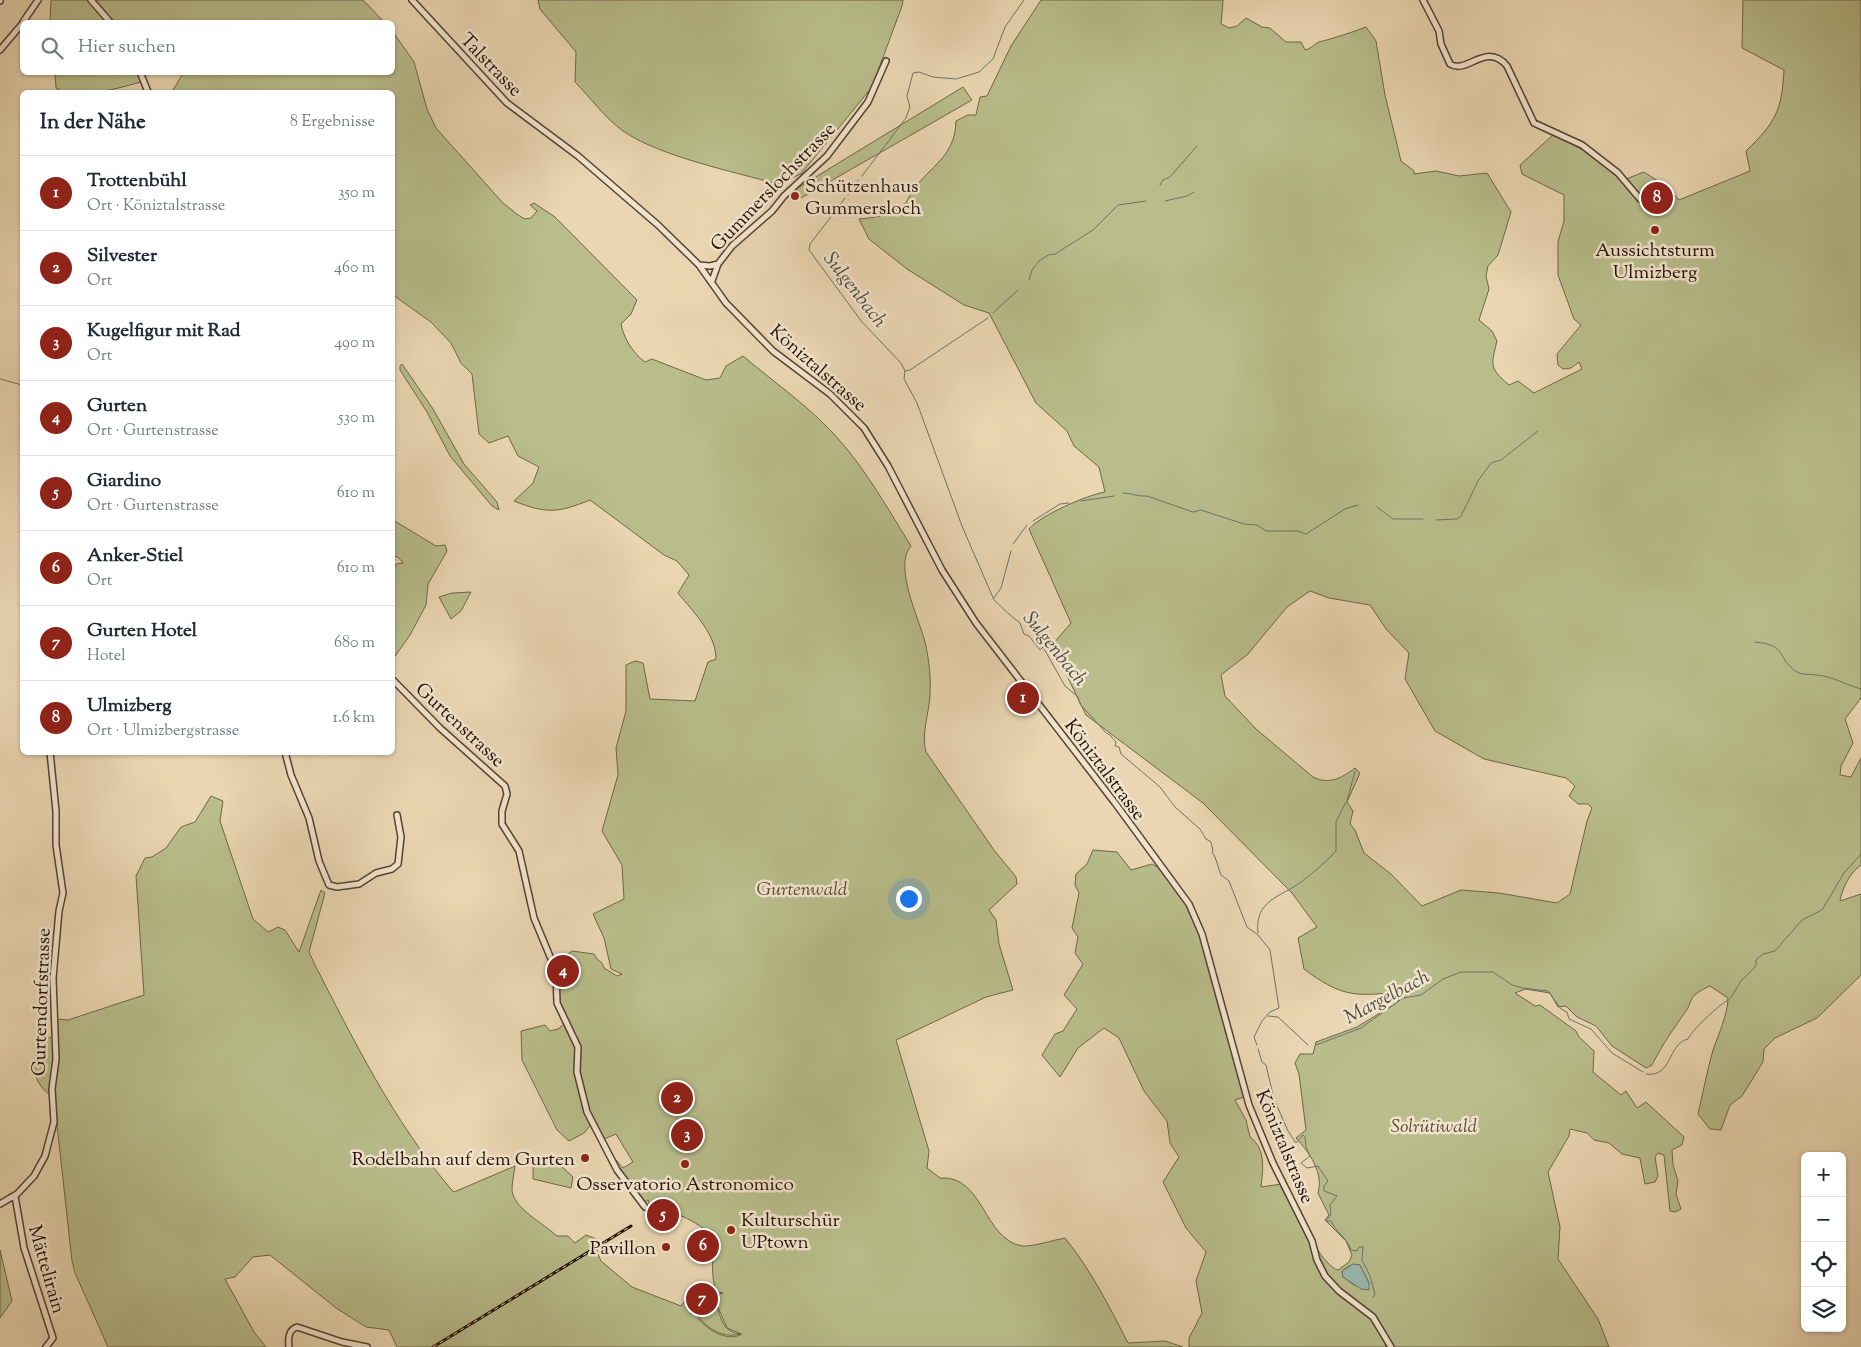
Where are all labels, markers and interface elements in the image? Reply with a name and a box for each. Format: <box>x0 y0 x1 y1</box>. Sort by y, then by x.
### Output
search box <box>20 20 395 75</box>
street label: Talstrasse <box>453 28 528 104</box>
icon: search <box>38 34 66 62</box>
text: Hier suchen <box>78 34 176 61</box>
text: In der Nähe <box>40 108 146 138</box>
text: 8 Ergebnisse <box>290 111 375 134</box>
street label: Gummerslochstrasse <box>705 117 843 258</box>
text: Trottenbühl <box>87 168 187 195</box>
place label: Schützenhaus Gummersloch <box>805 174 921 223</box>
pin: 8 <box>1641 179 1673 217</box>
text: 1 <box>53 182 59 205</box>
text: 350 m <box>338 182 375 205</box>
marker: Schützenhaus Gummersloch <box>789 190 801 202</box>
text: Ort · Köniztalstrasse <box>87 195 225 218</box>
marker: Aussichtsturm Ulmizberg <box>1649 224 1661 236</box>
place label: Aussichtsturm Ulmizberg <box>1595 238 1715 287</box>
text: Silvester <box>87 243 157 270</box>
water label: Sulgenbach <box>815 246 893 335</box>
text: 2 <box>52 257 60 280</box>
text: 460 m <box>334 257 375 280</box>
text: Ort <box>87 270 112 293</box>
text: Kugelfigur mit Rad <box>87 318 240 345</box>
street label: Köniztalstrasse <box>763 319 872 419</box>
text: 3 <box>53 332 59 355</box>
text: 490 m <box>334 332 375 355</box>
text: Ort <box>87 345 112 368</box>
text: Gurten <box>87 393 147 420</box>
text: 4 <box>52 407 60 430</box>
text: 530 m <box>338 407 375 430</box>
text: Ort · Gurtenstrasse <box>87 420 219 443</box>
text: Giardino <box>87 468 161 495</box>
text: 5 <box>53 482 59 505</box>
text: 610 m <box>337 482 375 505</box>
text: Ort · Gurtenstrasse <box>87 495 219 518</box>
text: Anker-Stiel <box>87 543 183 570</box>
text: 6 <box>52 557 60 580</box>
text: 610 m <box>337 557 375 580</box>
text: Ort <box>87 570 112 593</box>
water label: Sulgenbach <box>1015 606 1094 694</box>
text: Gurten Hotel <box>87 618 197 645</box>
text: 7 <box>52 632 60 655</box>
text: 680 m <box>334 632 375 655</box>
text: Hotel <box>87 645 126 668</box>
street label: Gurtenstrasse <box>408 677 510 775</box>
pin: 1 <box>1007 679 1039 717</box>
text: Ulmizberg <box>87 693 172 720</box>
text: 8 <box>52 707 60 730</box>
text: 1.6 km <box>333 707 375 730</box>
street label: Köniztalstrasse <box>1057 714 1151 827</box>
text: Ort · Ulmizbergstrasse <box>87 720 239 743</box>
park label: Gurtenwald <box>756 877 848 904</box>
your location <box>896 886 922 912</box>
street label: Gurtendorfstrasse <box>26 927 59 1077</box>
pin: 4 <box>547 952 579 990</box>
water label: Margelbach <box>1339 963 1435 1033</box>
pin: 2 <box>661 1079 693 1117</box>
street label: Köniztalstrasse <box>1248 1086 1320 1208</box>
park label: Solrütiwald <box>1391 1114 1478 1141</box>
pin: 3 <box>671 1116 703 1154</box>
place label: Rodelbahn auf dem Gurten <box>352 1147 575 1174</box>
marker: Rodelbahn auf dem Gurten <box>579 1152 591 1164</box>
map controls <box>1801 1152 1846 1332</box>
button: + <box>1801 1152 1846 1197</box>
marker: Osservatorio Astronomico <box>679 1158 691 1170</box>
place label: Osservatorio Astronomico <box>576 1172 794 1199</box>
pin: 5 <box>647 1196 679 1234</box>
button: − <box>1801 1197 1846 1242</box>
place label: Kulturschür UPtown <box>741 1208 840 1257</box>
street label: Mättelirain <box>20 1222 71 1317</box>
marker: Kulturschür UPtown <box>725 1224 737 1236</box>
pin: 6 <box>687 1227 719 1265</box>
place label: Pavillon <box>590 1236 656 1263</box>
marker: Pavillon <box>660 1241 672 1253</box>
button: locate <box>1801 1242 1846 1287</box>
pin: 7 <box>686 1280 718 1318</box>
button: layers <box>1801 1287 1846 1332</box>

